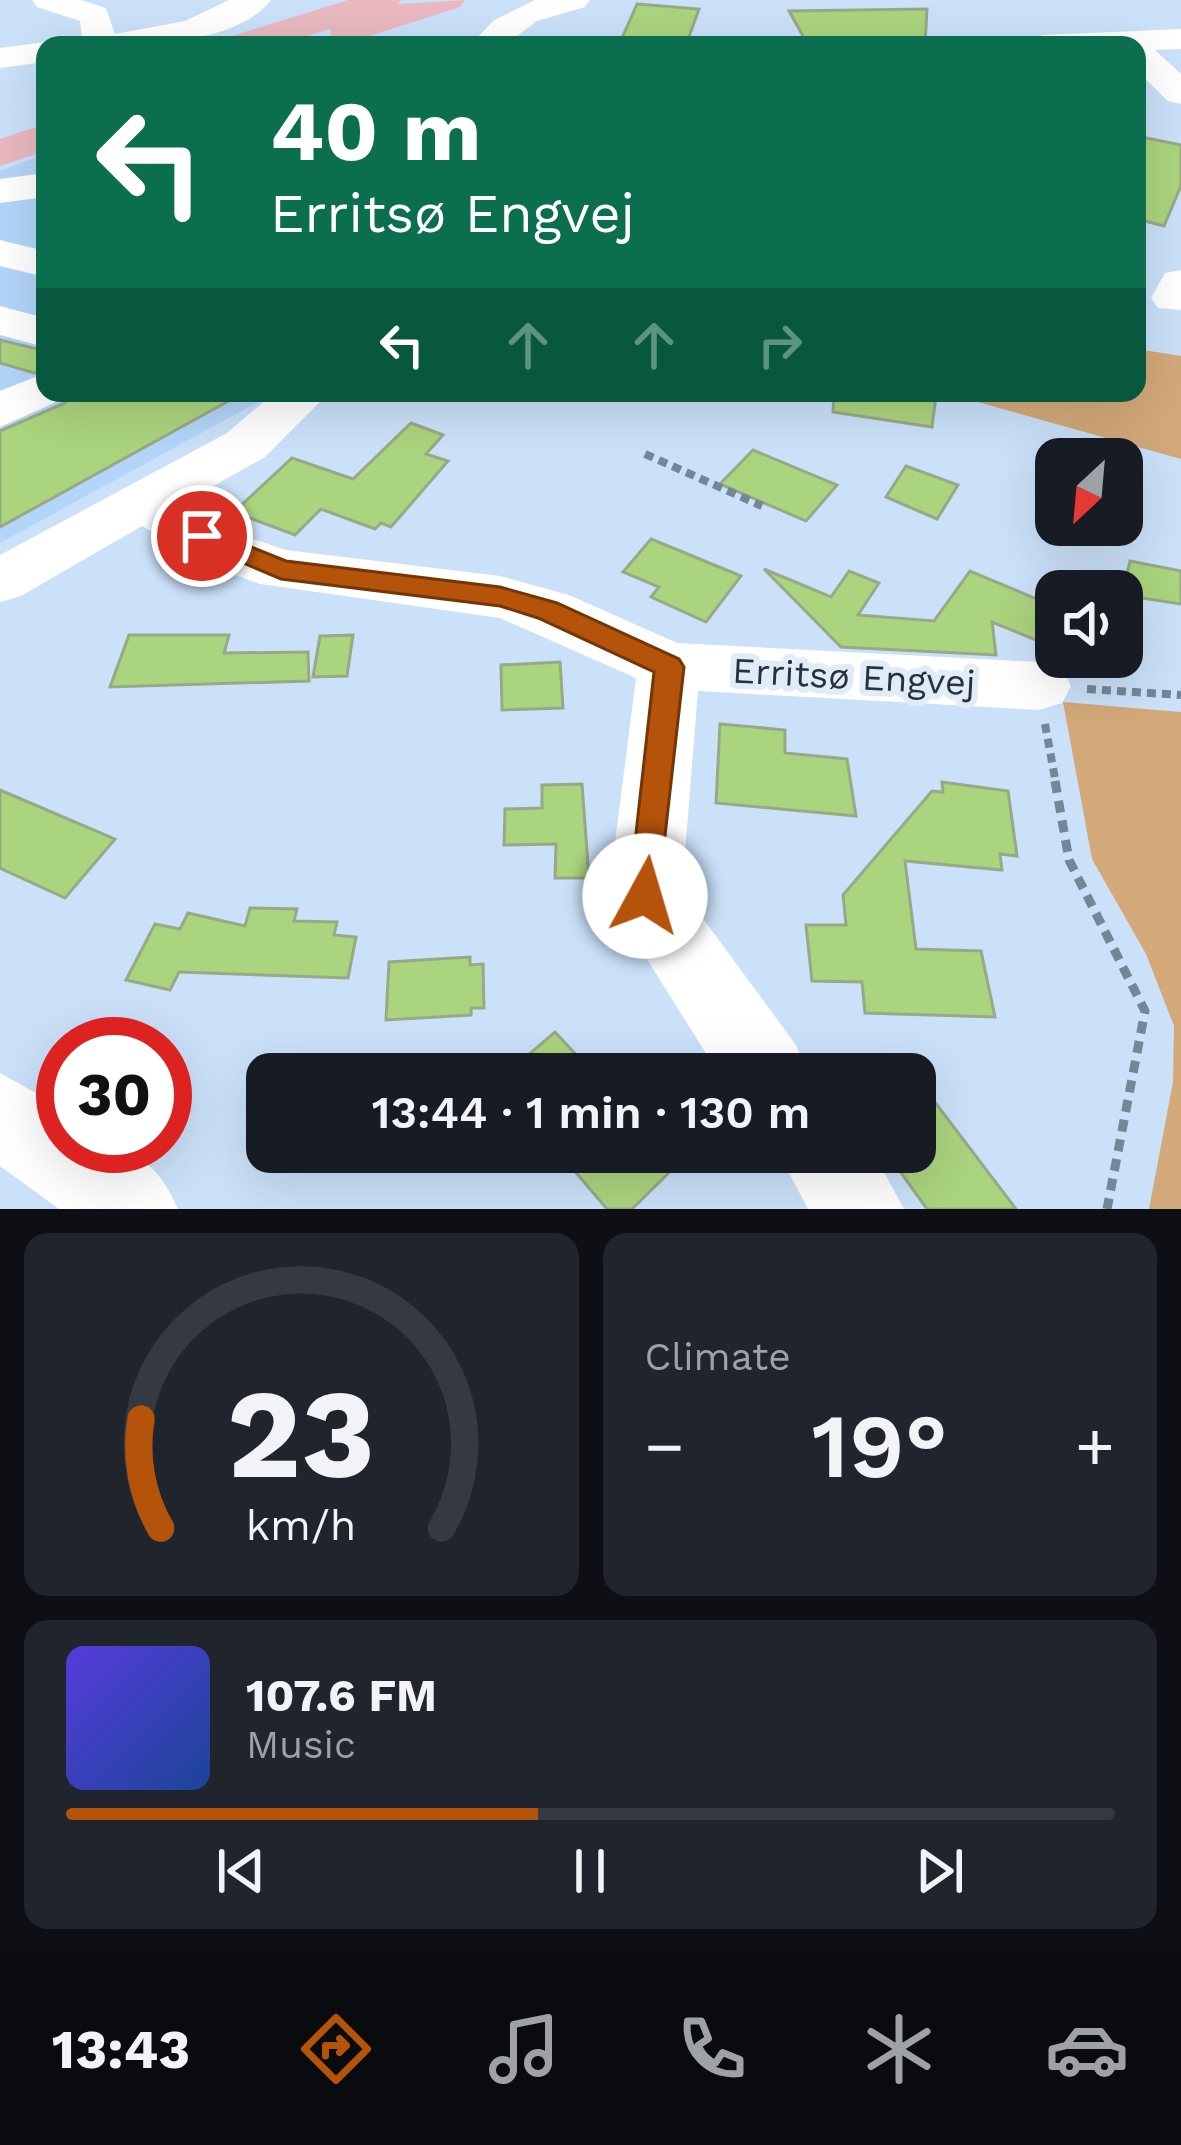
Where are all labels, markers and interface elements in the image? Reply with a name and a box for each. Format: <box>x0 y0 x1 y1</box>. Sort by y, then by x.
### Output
text: 40 m <box>270 82 481 180</box>
icon: left <box>72 84 228 240</box>
text: Erritsø Engvej <box>270 182 635 245</box>
icon: left <box>369 312 435 378</box>
icon: ahead <box>495 312 561 378</box>
icon: ahead <box>621 312 687 378</box>
icon: right <box>747 312 813 378</box>
north arrow <box>1035 438 1143 546</box>
map controls <box>1035 438 1143 678</box>
pin <box>151 485 253 587</box>
icon: arrive <box>169 503 235 569</box>
button: sound <box>1035 570 1143 678</box>
street label: Erritsø Engvej <box>731 650 977 704</box>
position arrow <box>582 833 708 959</box>
speed limit sign: 30 <box>36 1017 192 1173</box>
text: 13:44 · 1 min · 130 m <box>372 1086 810 1139</box>
text: Climate <box>645 1334 791 1379</box>
text: 23 <box>227 1361 375 1507</box>
text: 19° <box>812 1393 948 1499</box>
text: − <box>645 1408 684 1485</box>
text: + <box>1075 1408 1115 1485</box>
text: km/h <box>246 1499 356 1549</box>
text: 107.6 FM <box>246 1669 437 1722</box>
text: Music <box>246 1722 356 1767</box>
icon: previous <box>208 1838 274 1904</box>
icon: pause <box>557 1838 623 1904</box>
icon: next <box>907 1838 973 1904</box>
icon: directions <box>294 2007 378 2091</box>
icon: music <box>482 2007 566 2091</box>
icon: phone <box>670 2007 754 2091</box>
icon: climate <box>857 2007 941 2091</box>
icon: car <box>1045 2007 1129 2091</box>
text: 13:43 <box>52 2018 190 2081</box>

